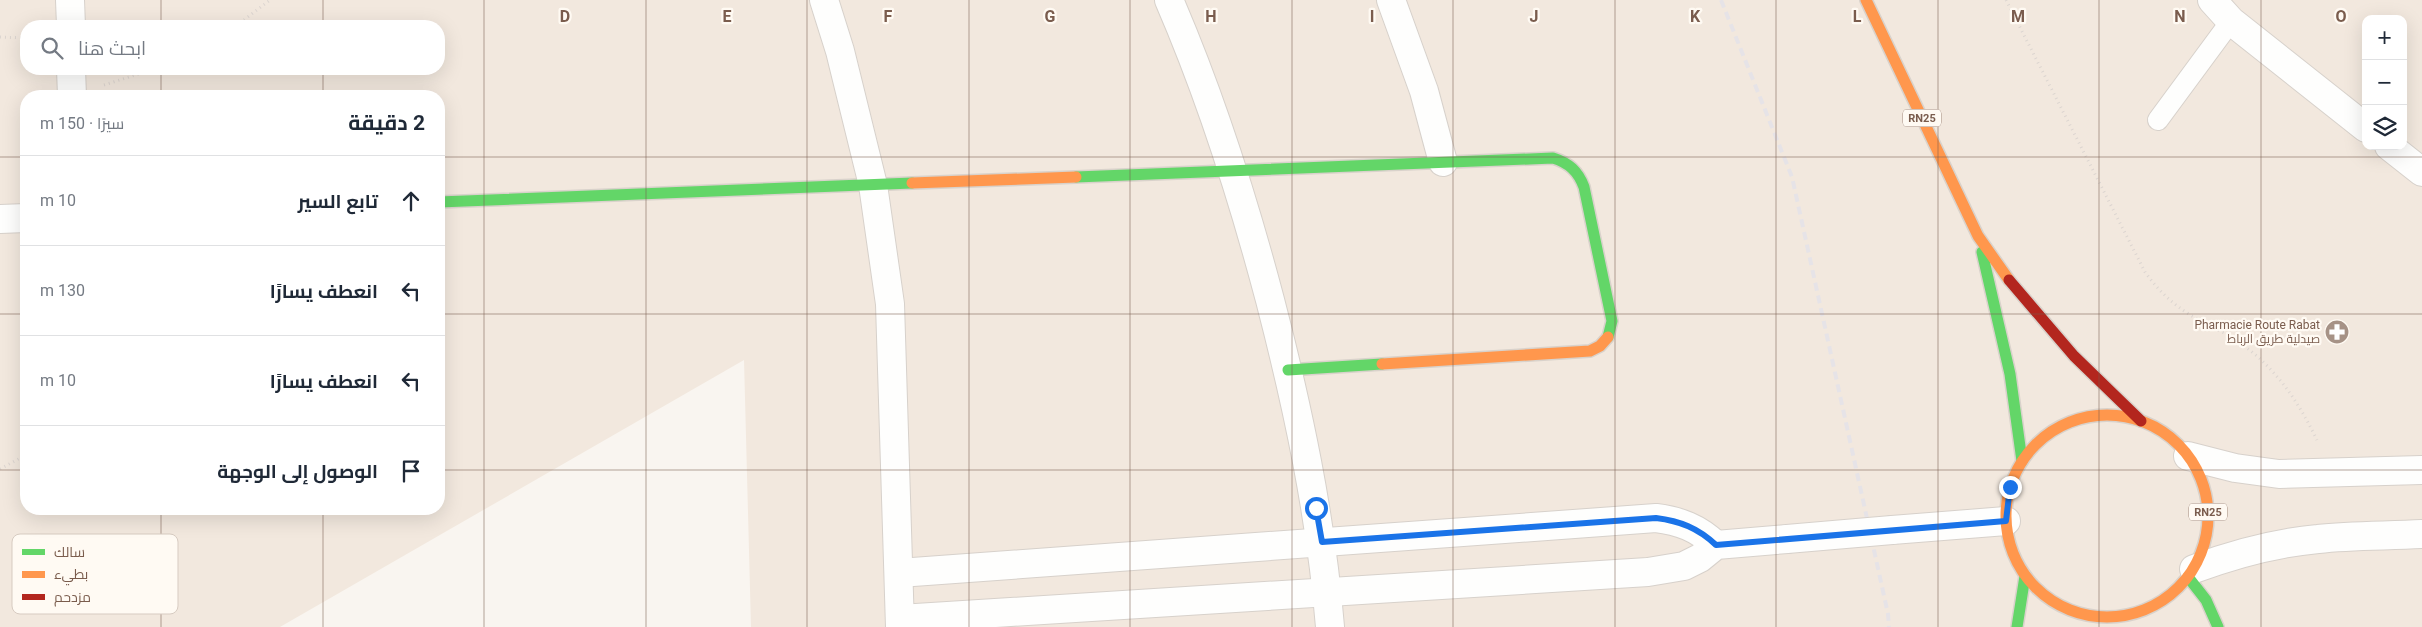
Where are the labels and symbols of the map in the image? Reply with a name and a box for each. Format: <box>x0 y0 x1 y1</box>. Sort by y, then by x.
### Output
text: D <box>560 7 570 26</box>
text: E <box>723 7 732 26</box>
text: F <box>884 7 893 26</box>
text: G <box>1045 7 1056 26</box>
text: H <box>1205 7 1217 26</box>
text: I <box>1370 7 1374 26</box>
text: J <box>1530 7 1538 26</box>
text: K <box>1690 7 1701 26</box>
text: L <box>1853 7 1862 26</box>
text: M <box>2011 7 2025 26</box>
text: N <box>2174 7 2186 26</box>
text: O <box>2335 7 2347 26</box>
road number: RN25 <box>1903 110 1941 126</box>
place label: Pharmacie Route Rabat صيدلية طريق الرباط <box>2194 318 2320 346</box>
pharmacy icon: Pharmacie Route Rabat صيدلية طريق الرباط <box>2324 319 2350 345</box>
route end <box>1999 476 2022 499</box>
route start <box>1305 497 1328 520</box>
road number: RN25 <box>2189 504 2227 520</box>
legend <box>12 534 178 614</box>
text: سالك <box>54 544 85 560</box>
text: بطيء <box>54 566 88 586</box>
text: مزدحم <box>54 589 91 607</box>

